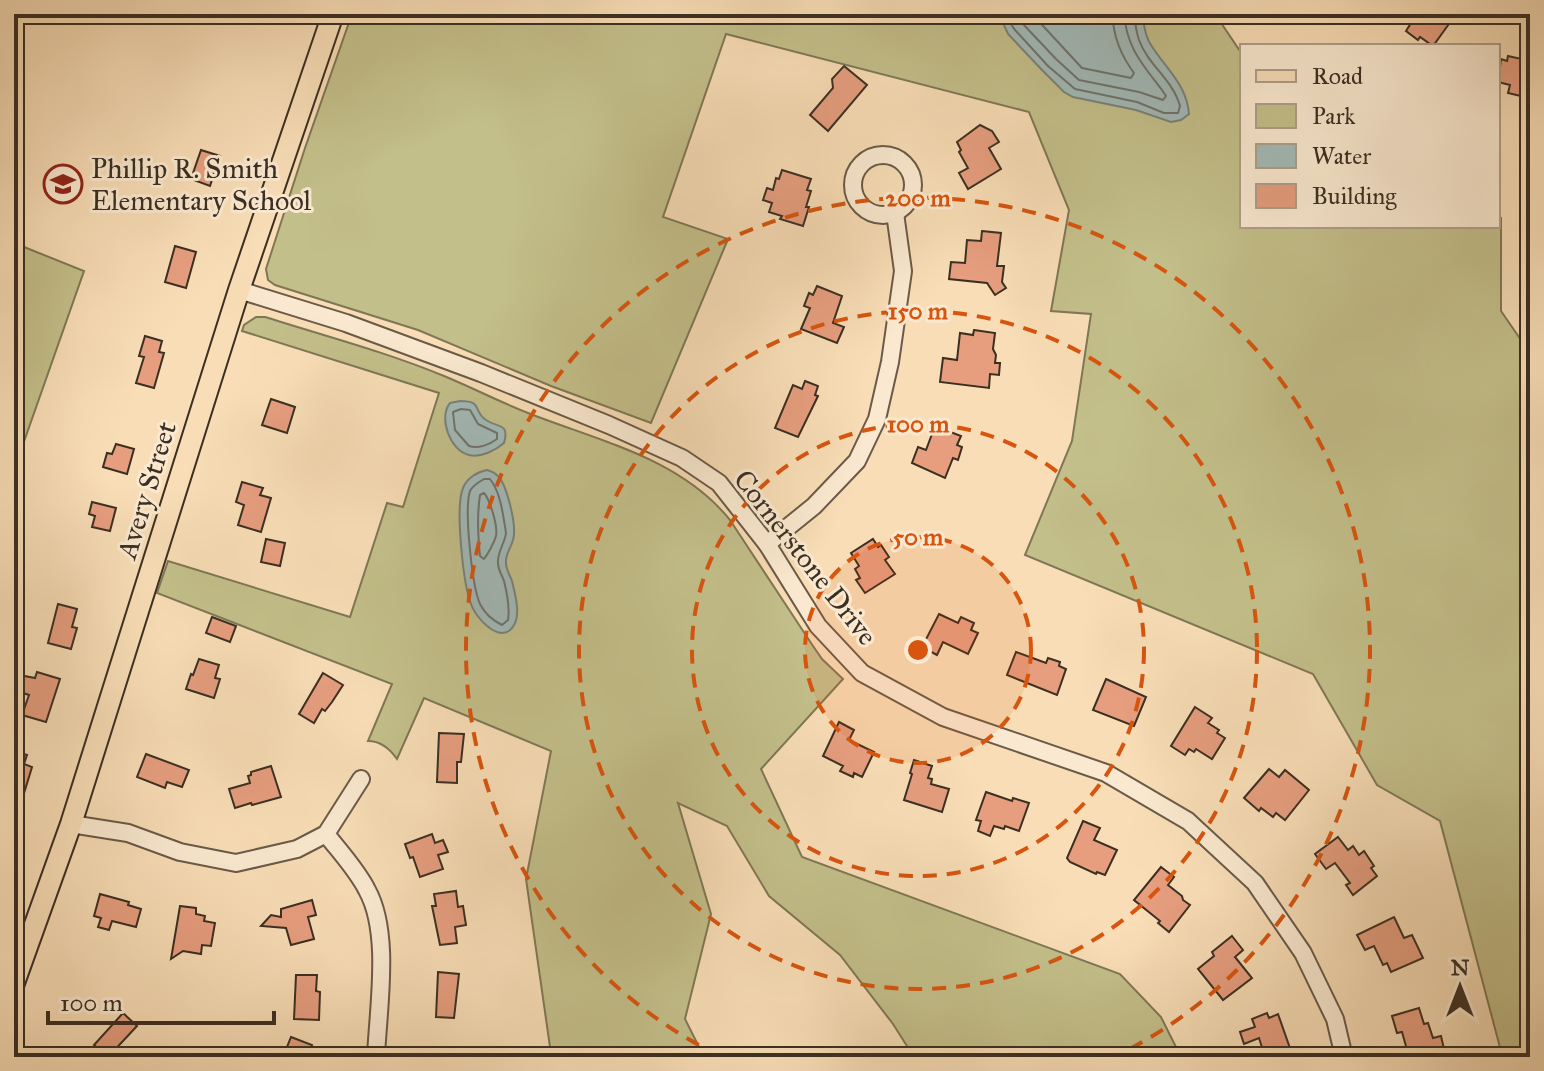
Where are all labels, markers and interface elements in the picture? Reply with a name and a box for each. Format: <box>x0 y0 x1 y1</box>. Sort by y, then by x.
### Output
legend <box>1240 44 1500 228</box>
text: Road <box>1312 61 1363 91</box>
text: Park <box>1312 101 1356 131</box>
text: Water <box>1312 141 1371 171</box>
place label: Phillip R. Smith Elementary School <box>91 151 312 218</box>
school or university icon: Phillip R. Smith Elementary School <box>42 163 84 205</box>
text: Building <box>1312 181 1397 211</box>
text: 200 m <box>885 183 951 213</box>
text: 150 m <box>888 296 949 326</box>
text: 100 m <box>887 409 950 439</box>
street label: Avery Street <box>109 417 184 564</box>
street label: Cornerstone Drive <box>726 463 885 652</box>
text: 50 m <box>893 522 944 552</box>
centre of rings <box>904 636 932 664</box>
north arrow <box>1420 947 1500 1027</box>
text: N <box>1451 954 1470 981</box>
scale bar <box>48 975 274 1025</box>
text: 100 m <box>60 988 123 1018</box>

